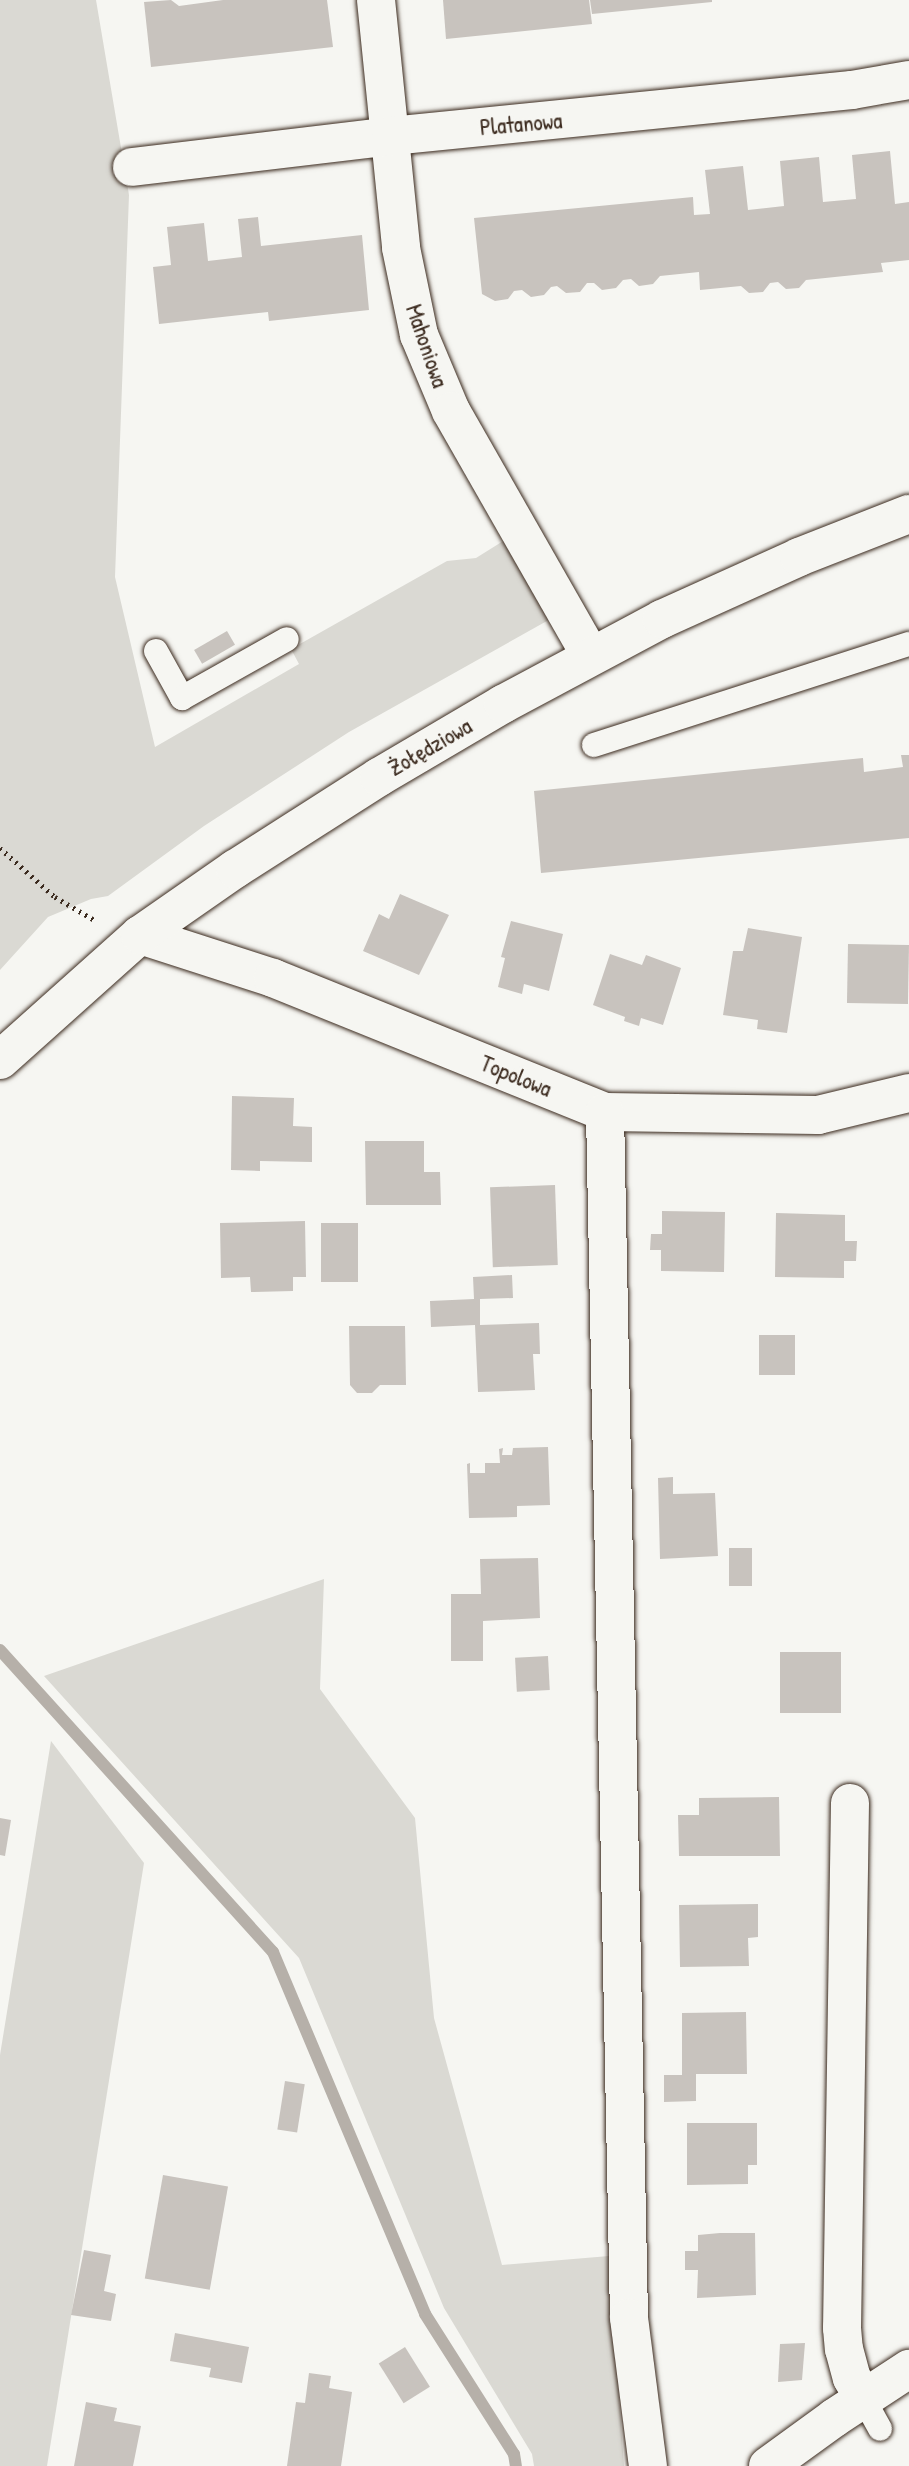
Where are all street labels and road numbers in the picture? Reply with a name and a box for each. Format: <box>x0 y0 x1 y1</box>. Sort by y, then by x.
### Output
street label: Platanowa <box>479 107 563 141</box>
street label: Mahoniowa <box>400 301 454 391</box>
street label: Żołędziowa <box>383 712 477 782</box>
street label: Topolowa <box>476 1049 556 1103</box>

